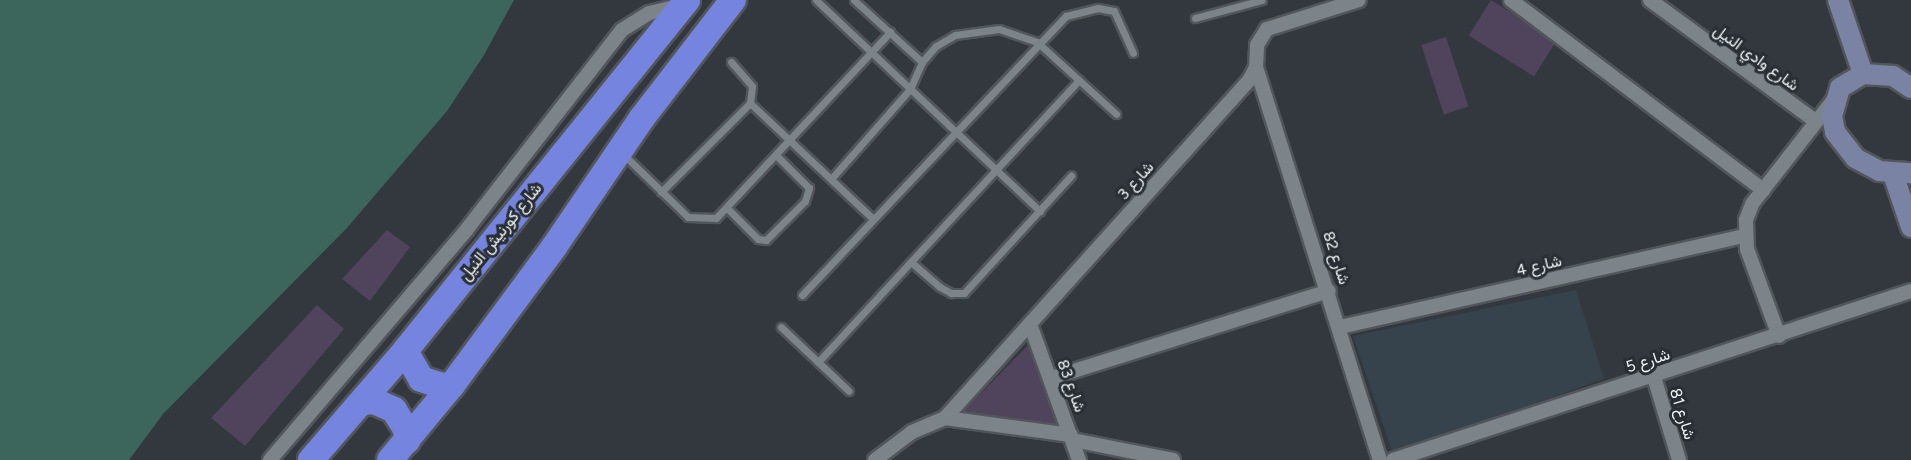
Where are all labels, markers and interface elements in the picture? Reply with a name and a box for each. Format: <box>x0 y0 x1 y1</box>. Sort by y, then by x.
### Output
street label: شارع وادي النيل <box>1710 21 1802 95</box>
street label: شارع 3 <box>1114 158 1158 204</box>
street label: شارع كورنيش النيل <box>456 179 546 285</box>
street label: شارع 82 <box>1318 229 1354 287</box>
street label: شارع 4 <box>1514 251 1564 281</box>
street label: شارع 5 <box>1623 345 1673 377</box>
street label: شارع 83 <box>1053 357 1089 415</box>
street label: شارع 81 <box>1665 386 1699 442</box>

